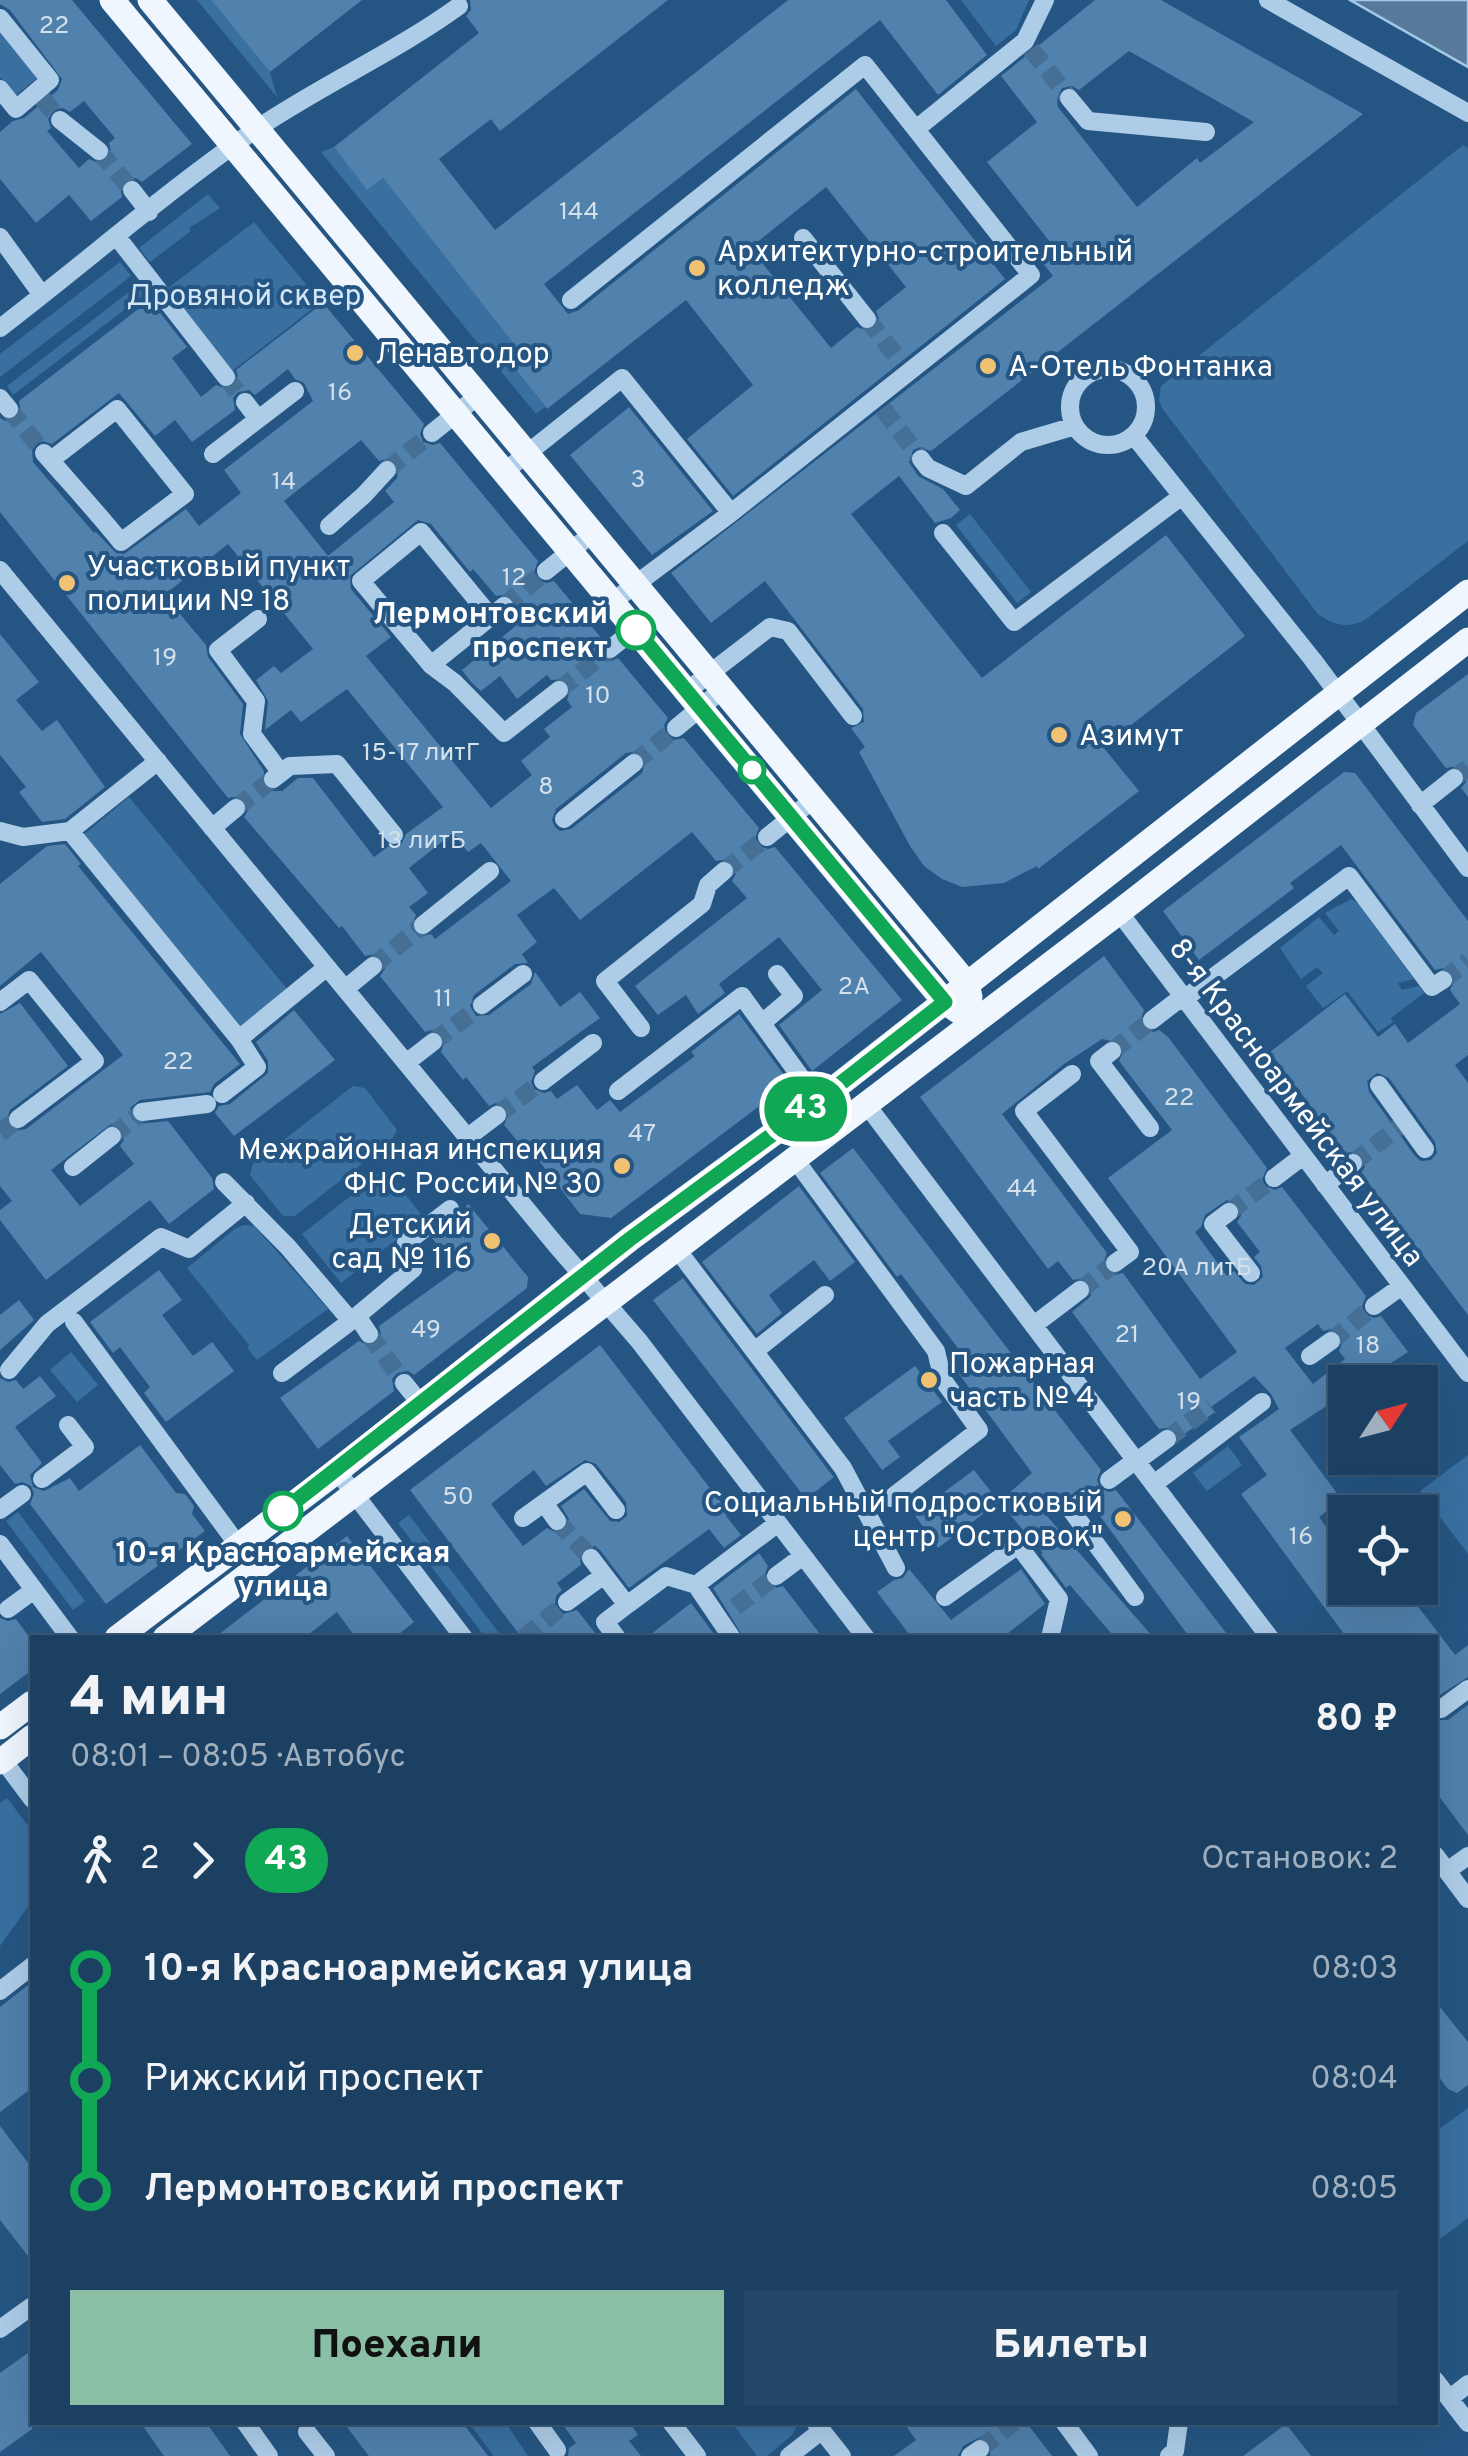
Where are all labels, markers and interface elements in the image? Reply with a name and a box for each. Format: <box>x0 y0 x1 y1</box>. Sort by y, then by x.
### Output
house number: 22 <box>39 11 69 43</box>
house number: 144 <box>559 197 599 229</box>
place label: Архитектурно-строительный колледж <box>717 235 1133 306</box>
marker: Архитектурно-строительный колледж <box>686 257 708 279</box>
park label: Дровяной сквер <box>127 279 361 316</box>
place label: Ленавтодор <box>375 337 550 374</box>
marker: Ленавтодор <box>344 342 366 364</box>
place label: A-Отель Фонтанка <box>1008 350 1273 387</box>
marker: A-Отель Фонтанка <box>977 355 999 377</box>
house number: 16 <box>328 378 352 410</box>
house number: 3 <box>630 465 646 497</box>
house number: 14 <box>272 467 296 499</box>
place label: Участковый пункт полиции № 18 <box>87 550 350 621</box>
house number: 12 <box>502 563 526 595</box>
marker: Участковый пункт полиции № 18 <box>56 572 78 594</box>
place label: Лермонтовский проспект <box>373 597 608 668</box>
marker: Лермонтовский проспект <box>617 611 655 649</box>
house number: 19 <box>153 643 177 675</box>
house number: 10 <box>585 681 611 713</box>
place label: Азимут <box>1079 719 1184 756</box>
marker: Азимут <box>1048 724 1070 746</box>
house number: 15-17 литГ <box>362 738 480 770</box>
unlabelled marker <box>739 757 765 783</box>
house number: 8 <box>538 772 554 804</box>
house number: 13 литБ <box>378 826 466 858</box>
street label: 8-я Красноармейская улица <box>1159 932 1431 1275</box>
house number: 2А <box>838 972 870 1004</box>
house number: 11 <box>434 984 452 1016</box>
house number: 22 <box>163 1047 193 1079</box>
line badge: 43 <box>761 1076 851 1142</box>
house number: 22 <box>1164 1083 1194 1115</box>
text: 43 <box>784 1087 828 1131</box>
house number: 47 <box>628 1119 656 1151</box>
place label: Межрайонная инспекция ФНС России № 30 <box>238 1133 602 1204</box>
marker: Межрайонная инспекция ФНС России № 30 <box>611 1155 633 1177</box>
house number: 44 <box>1006 1174 1038 1206</box>
place label: Детский сад № 116 <box>331 1208 472 1279</box>
marker: Детский сад № 116 <box>481 1230 503 1252</box>
house number: 20А литБ <box>1142 1253 1252 1285</box>
house number: 49 <box>411 1315 441 1347</box>
house number: 21 <box>1115 1320 1139 1352</box>
house number: 18 <box>1356 1331 1380 1363</box>
place label: Пожарная часть № 4 <box>949 1347 1095 1418</box>
north arrow <box>1328 1365 1438 1475</box>
map controls <box>1328 1365 1438 1605</box>
marker: Пожарная часть № 4 <box>918 1369 940 1391</box>
house number: 19 <box>1177 1387 1201 1419</box>
house number: 50 <box>442 1482 474 1514</box>
place label: Социальный подростковый центр "Островок" <box>704 1486 1103 1557</box>
marker: 10-я Красноармейская улица <box>264 1492 302 1530</box>
button: locate <box>1328 1495 1438 1605</box>
marker: Социальный подростковый центр "Островок" <box>1112 1508 1134 1530</box>
house number: 16 <box>1289 1522 1313 1554</box>
place label: 10-я Красноармейская улица <box>115 1536 451 1607</box>
text: 4 мин <box>70 1665 228 1735</box>
text: 80 ₽ <box>1315 1696 1398 1745</box>
text: 08:01 – 08:05 · Автобус <box>70 1738 406 1778</box>
icon: walk <box>70 1833 125 1888</box>
icon: forward <box>175 1833 230 1888</box>
text: 43 <box>265 1838 308 1882</box>
text: 2 <box>140 1840 160 1880</box>
text: Остановок: 2 <box>1201 1840 1398 1880</box>
text: 10-я Красноармейская улица <box>144 1946 693 1995</box>
text: 08:03 <box>1311 1950 1398 1990</box>
text: Рижский проспект <box>144 2056 484 2105</box>
text: 08:04 <box>1310 2060 1398 2100</box>
text: Лермонтовский проспект <box>144 2166 623 2215</box>
text: 08:05 <box>1310 2170 1398 2210</box>
button: Поехали <box>70 2290 724 2405</box>
button: Билеты <box>744 2290 1398 2405</box>

